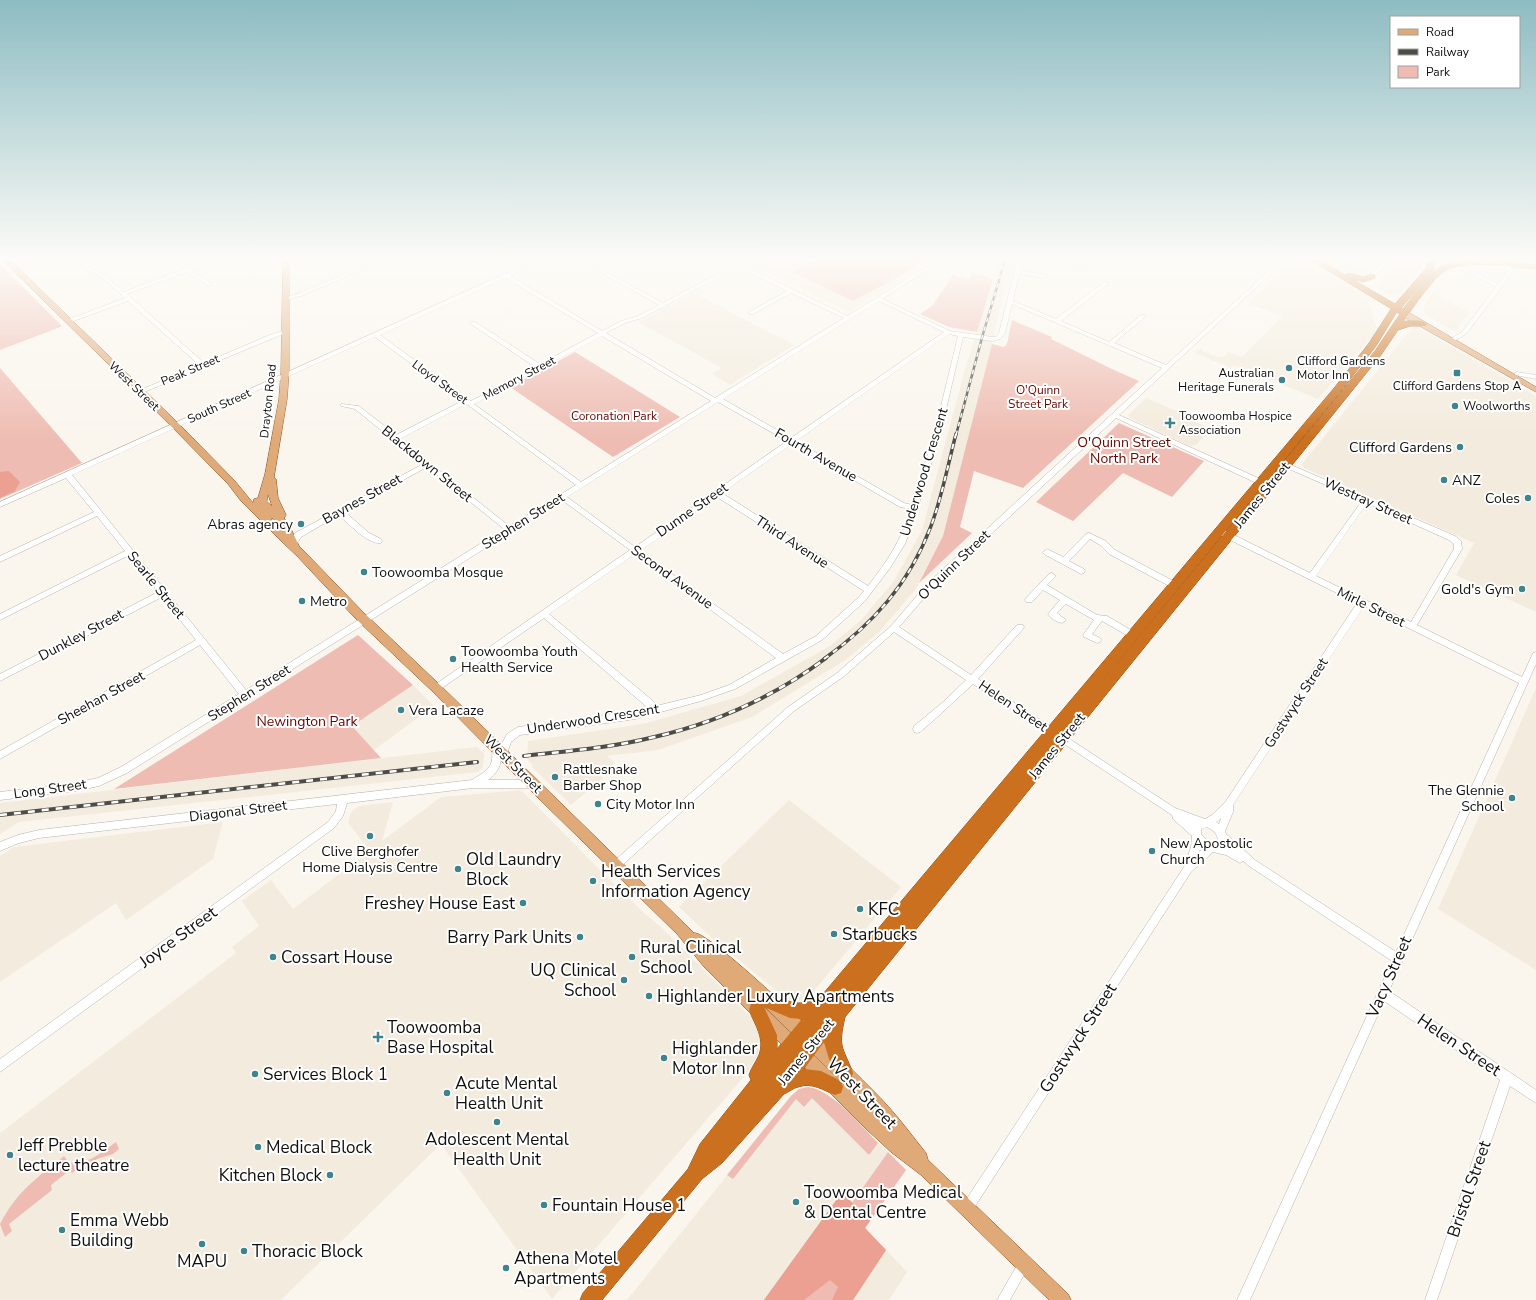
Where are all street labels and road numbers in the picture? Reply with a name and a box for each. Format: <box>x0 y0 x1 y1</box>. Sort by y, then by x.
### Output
street label: Peak Street <box>158 350 222 389</box>
street label: Memory Street <box>480 352 559 404</box>
street label: Lloyd Street <box>409 356 472 408</box>
street label: West Street <box>105 358 163 415</box>
street label: Drayton Road <box>256 363 280 439</box>
street label: South Street <box>185 385 254 427</box>
street label: Underwood Crescent <box>895 405 953 539</box>
street label: Blackdown Street <box>378 421 476 507</box>
street label: Fourth Avenue <box>771 424 861 486</box>
street label: James Street <box>1229 458 1295 533</box>
street label: Baynes Street <box>319 469 405 529</box>
street label: Westray Street <box>1321 473 1415 529</box>
street label: Dunne Street <box>652 478 732 542</box>
street label: Stephen Street <box>478 488 568 554</box>
street label: Third Avenue <box>752 511 832 573</box>
street label: O'Quinn Street <box>914 526 994 604</box>
street label: Second Avenue <box>627 541 717 613</box>
street label: Searle Street <box>123 547 189 623</box>
street label: Mirle Street <box>1334 582 1408 632</box>
street label: Dunkley Street <box>35 605 127 665</box>
street label: Gostwyck Street <box>1260 654 1332 752</box>
street label: Stephen Street <box>204 660 294 726</box>
street label: Sheehan Street <box>54 666 148 730</box>
street label: Helen Street <box>975 676 1051 736</box>
street label: Underwood Crescent <box>526 699 660 739</box>
street label: James Street <box>1024 709 1090 784</box>
street label: West Street <box>480 731 546 797</box>
street label: Long Street <box>12 774 88 804</box>
street label: Diagonal Street <box>188 796 288 826</box>
street label: Joyce Street <box>134 900 222 974</box>
street label: Vacy Street <box>1360 932 1418 1022</box>
street label: Gostwyck Street <box>1034 978 1123 1097</box>
street label: Helen Street <box>1413 1009 1506 1082</box>
street label: James Street <box>773 1015 839 1090</box>
street label: West Street <box>822 1052 903 1135</box>
street label: Bristol Street <box>1442 1137 1497 1240</box>

